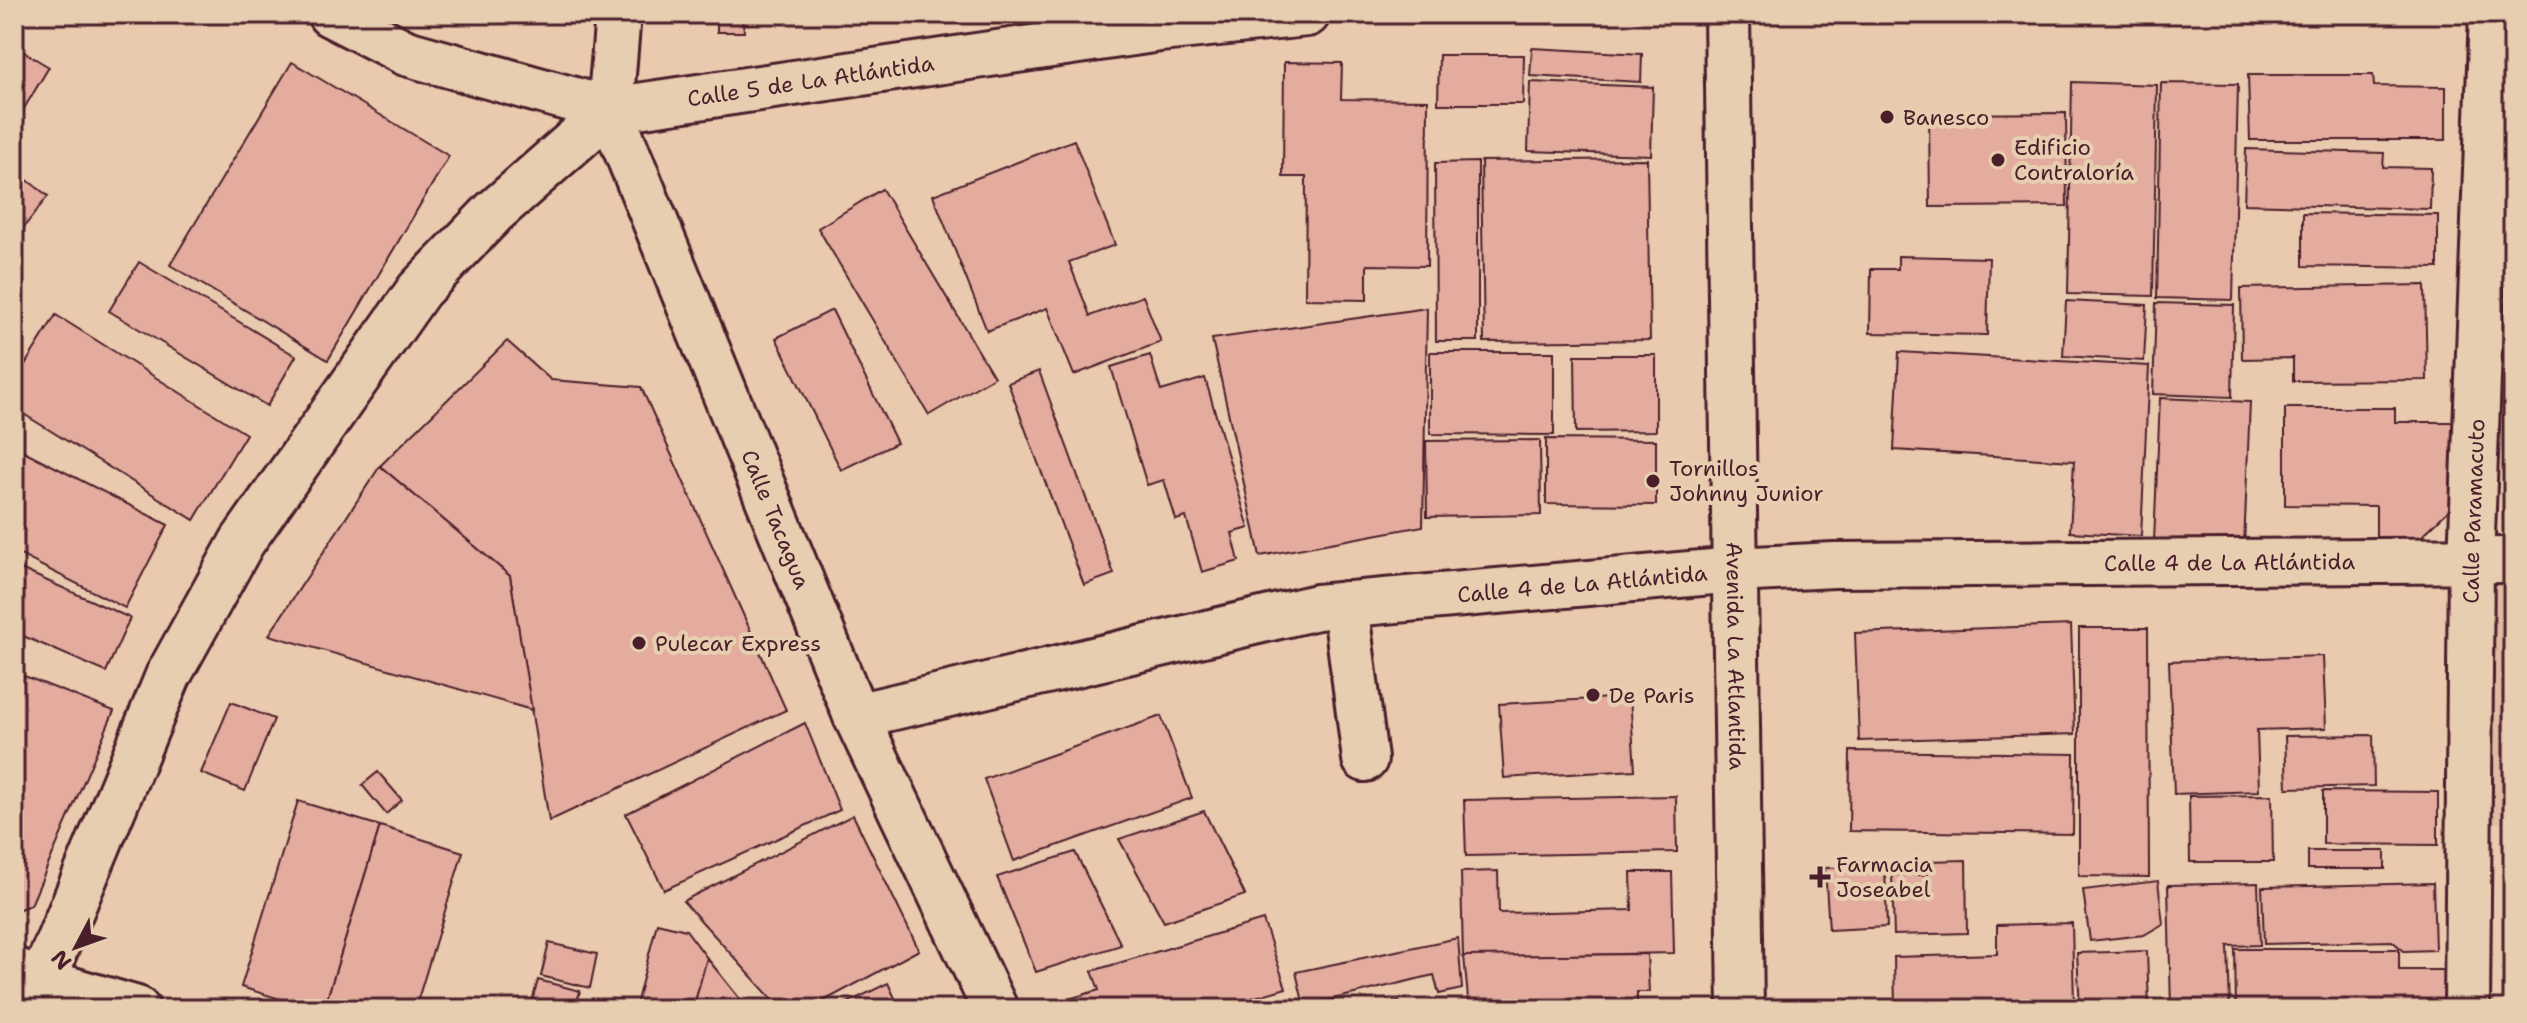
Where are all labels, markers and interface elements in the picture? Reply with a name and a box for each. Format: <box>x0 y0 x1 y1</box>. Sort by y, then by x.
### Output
street label: Calle 5 de La Atlántida <box>685 48 936 113</box>
place label: Banesco <box>1903 103 1989 132</box>
marker: Banesco <box>1878 108 1896 126</box>
place label: Edificio Contraloría <box>2014 133 2134 187</box>
marker: Edificio Contraloría <box>1989 151 2007 169</box>
street label: Calle Paramacuto <box>2457 418 2491 604</box>
street label: Calle Tacagua <box>734 445 817 594</box>
place label: Tornillos Johnny Junior <box>1669 454 1824 508</box>
marker: Tornillos Johnny Junior <box>1644 472 1662 490</box>
street label: Avenida La Atlantida <box>1719 542 1752 771</box>
street label: Calle 4 de La Atlántida <box>2104 547 2355 578</box>
street label: Calle 4 de La Atlántida <box>1456 558 1709 610</box>
place label: Pulecar Express <box>655 629 821 658</box>
marker: Pulecar Express <box>630 634 648 652</box>
place label: De Paris <box>1609 681 1695 710</box>
marker: De Paris <box>1584 686 1602 704</box>
place label: Farmacia Joseabel <box>1836 850 1933 904</box>
marker: Farmacia Joseabel <box>1811 868 1829 886</box>
north arrow <box>36 907 116 987</box>
text: N <box>45 944 78 976</box>

